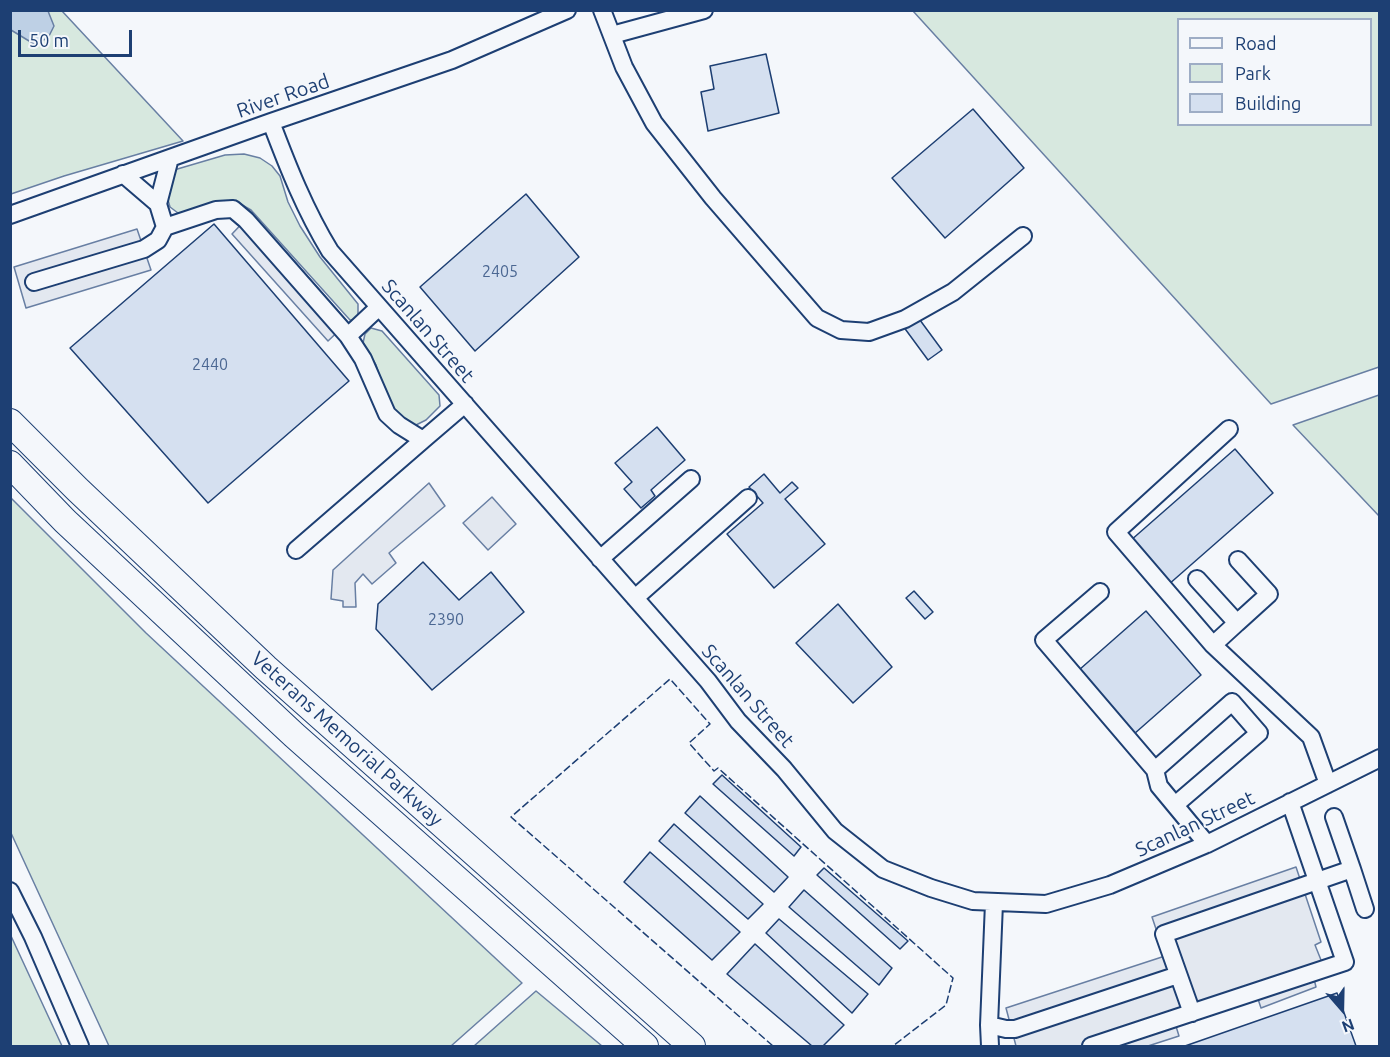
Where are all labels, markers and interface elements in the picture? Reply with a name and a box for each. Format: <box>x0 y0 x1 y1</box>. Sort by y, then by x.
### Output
scale bar <box>21 18 135 56</box>
legend <box>1177 18 1372 126</box>
text: 50 m <box>29 30 69 50</box>
text: Road <box>1235 33 1277 53</box>
text: Park <box>1235 63 1271 83</box>
street label: River Road <box>234 69 332 123</box>
text: Building <box>1235 93 1301 113</box>
house number: 2405 <box>482 262 518 282</box>
street label: Scanlan Street <box>377 275 479 387</box>
house number: 2440 <box>192 355 228 375</box>
house number: 2390 <box>428 610 464 630</box>
street label: Scanlan Street <box>697 640 799 752</box>
street label: Veterans Memorial Parkway <box>246 647 448 831</box>
street label: Scanlan Street <box>1132 786 1258 862</box>
north arrow <box>1312 979 1372 1039</box>
text: N <box>1339 1015 1357 1036</box>

